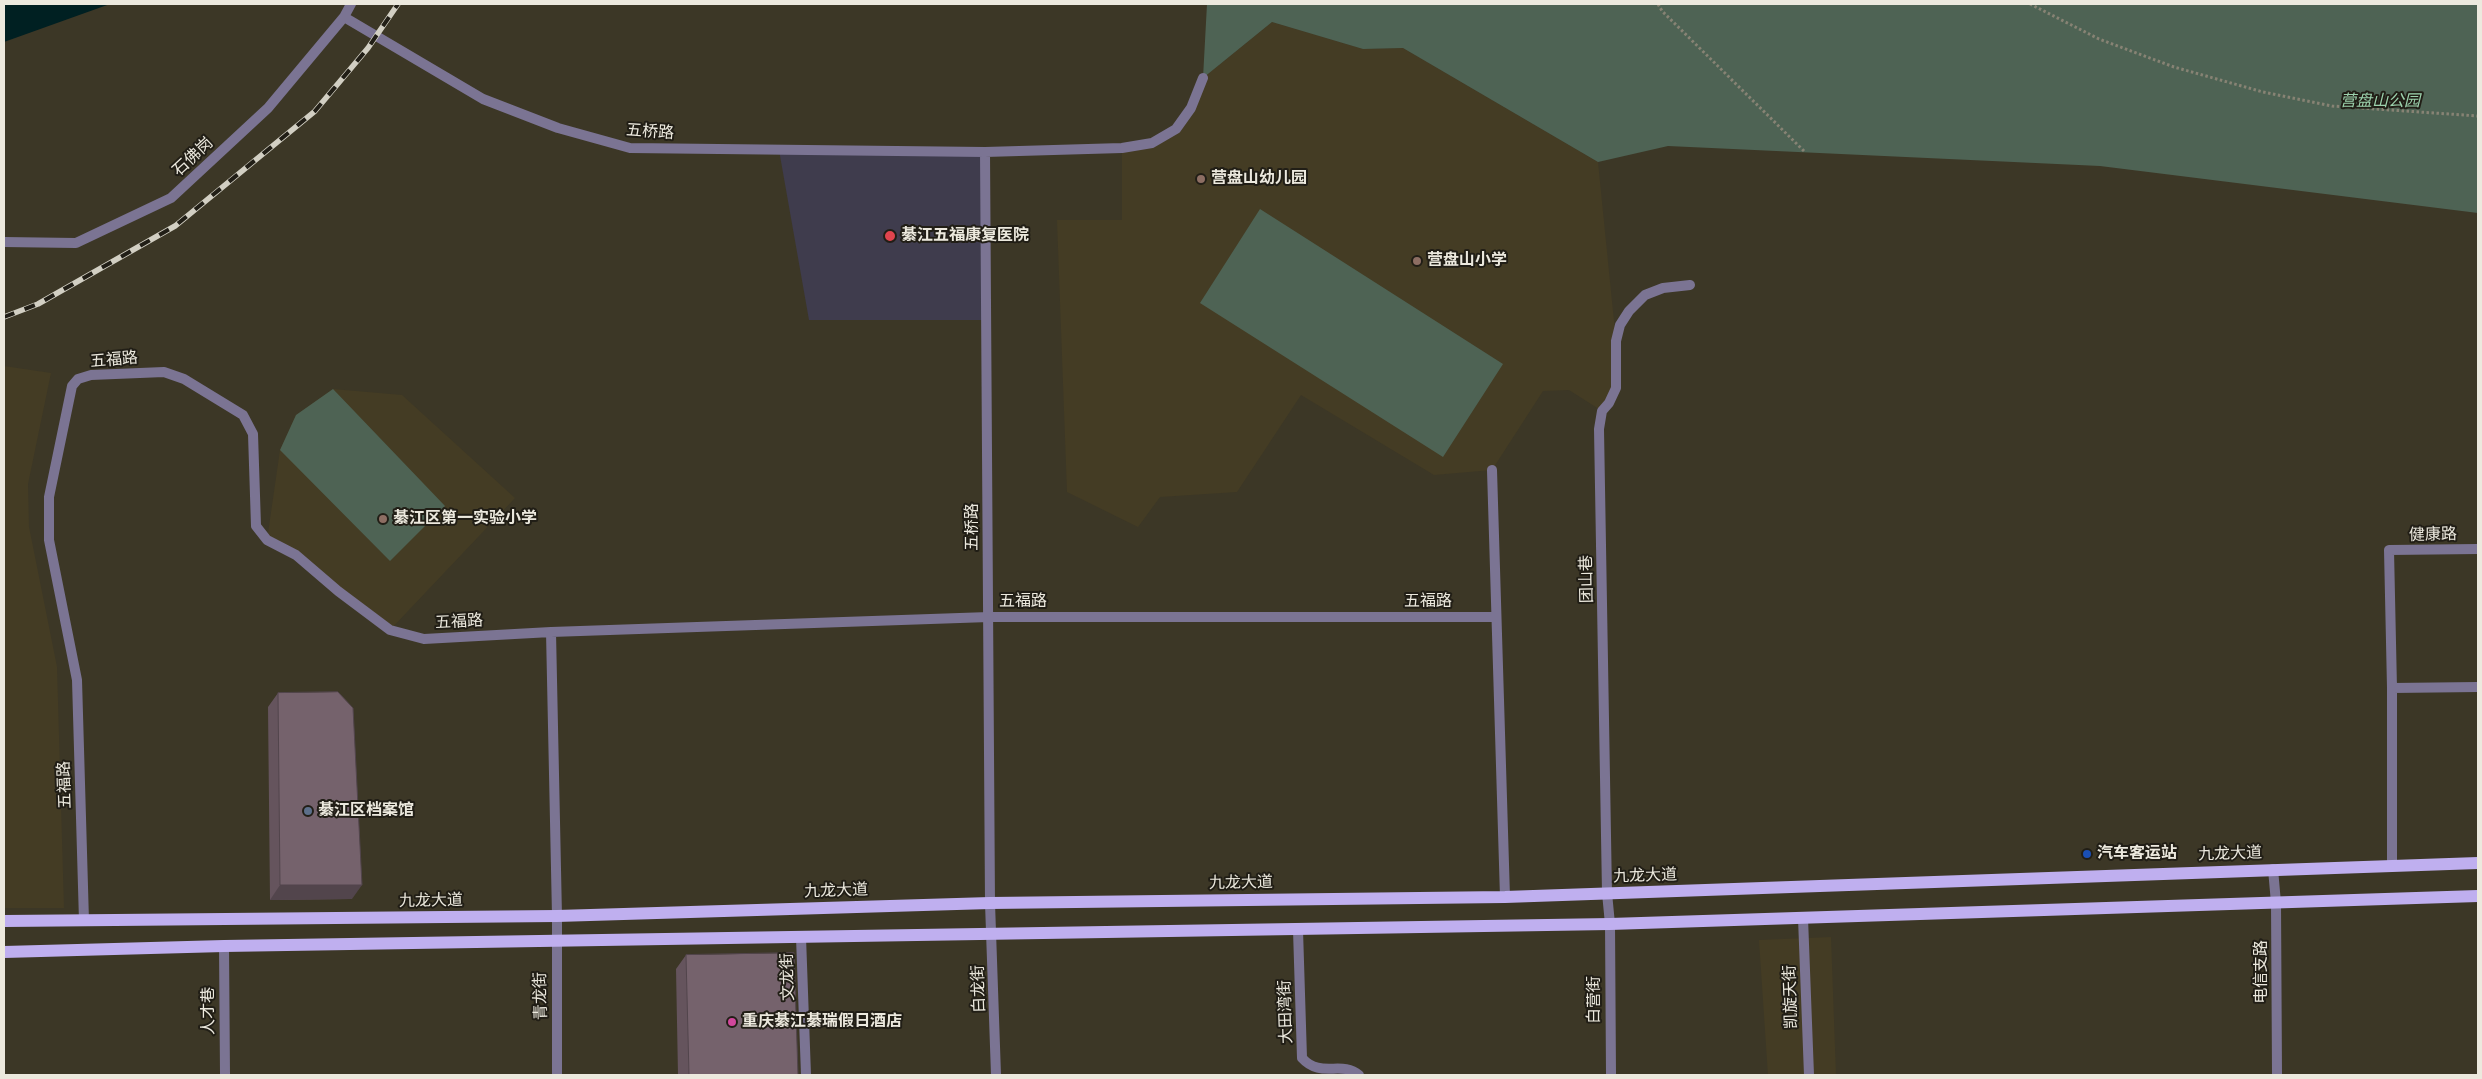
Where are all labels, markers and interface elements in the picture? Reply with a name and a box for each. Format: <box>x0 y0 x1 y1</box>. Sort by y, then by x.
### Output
park label: 营盘山公园 <box>2340 92 2420 112</box>
street label: 五桥路 <box>625 121 675 143</box>
street label: 石佛岗 <box>169 134 217 180</box>
place label: 营盘山幼儿园 <box>1211 169 1307 189</box>
marker: 营盘山幼儿园 <box>1195 173 1207 185</box>
place label: 綦江五福康复医院 <box>901 226 1029 246</box>
marker: 綦江五福康复医院 <box>883 229 897 243</box>
place label: 营盘山小学 <box>1427 251 1507 271</box>
marker: 营盘山小学 <box>1411 255 1423 267</box>
street label: 五福路 <box>89 348 139 372</box>
street label: 五桥路 <box>963 503 983 551</box>
place label: 綦江区第一实验小学 <box>393 509 537 529</box>
marker: 綦江区第一实验小学 <box>377 513 389 525</box>
street label: 健康路 <box>2409 525 2457 545</box>
street label: 团山巷 <box>1577 555 1597 603</box>
street label: 五福路 <box>999 592 1047 612</box>
street label: 五福路 <box>1404 592 1452 612</box>
street label: 五福路 <box>435 611 483 633</box>
street label: 五福路 <box>55 761 75 809</box>
place label: 綦江区档案馆 <box>318 801 414 821</box>
marker: 綦江区档案馆 <box>302 805 314 817</box>
street label: 九龙大道 <box>2198 843 2262 865</box>
place label: 汽车客运站 <box>2097 844 2177 864</box>
marker: 汽车客运站 <box>2081 848 2093 860</box>
street label: 九龙大道 <box>1613 865 1677 887</box>
street label: 九龙大道 <box>1209 873 1273 893</box>
street label: 九龙大道 <box>804 880 868 902</box>
street label: 九龙大道 <box>399 891 463 911</box>
street label: 电信支路 <box>2252 940 2272 1004</box>
street label: 文龙街 <box>778 953 798 1001</box>
street label: 白龙街 <box>969 965 989 1013</box>
street label: 凯旋天街 <box>1780 965 1802 1029</box>
street label: 青龙街 <box>531 972 551 1020</box>
street label: 白营街 <box>1585 976 1605 1024</box>
street label: 大田湾街 <box>1275 980 1297 1044</box>
street label: 人才巷 <box>199 987 219 1035</box>
place label: 重庆綦江綦瑞假日酒店 <box>742 1012 902 1032</box>
marker: 重庆綦江綦瑞假日酒店 <box>726 1016 738 1028</box>

